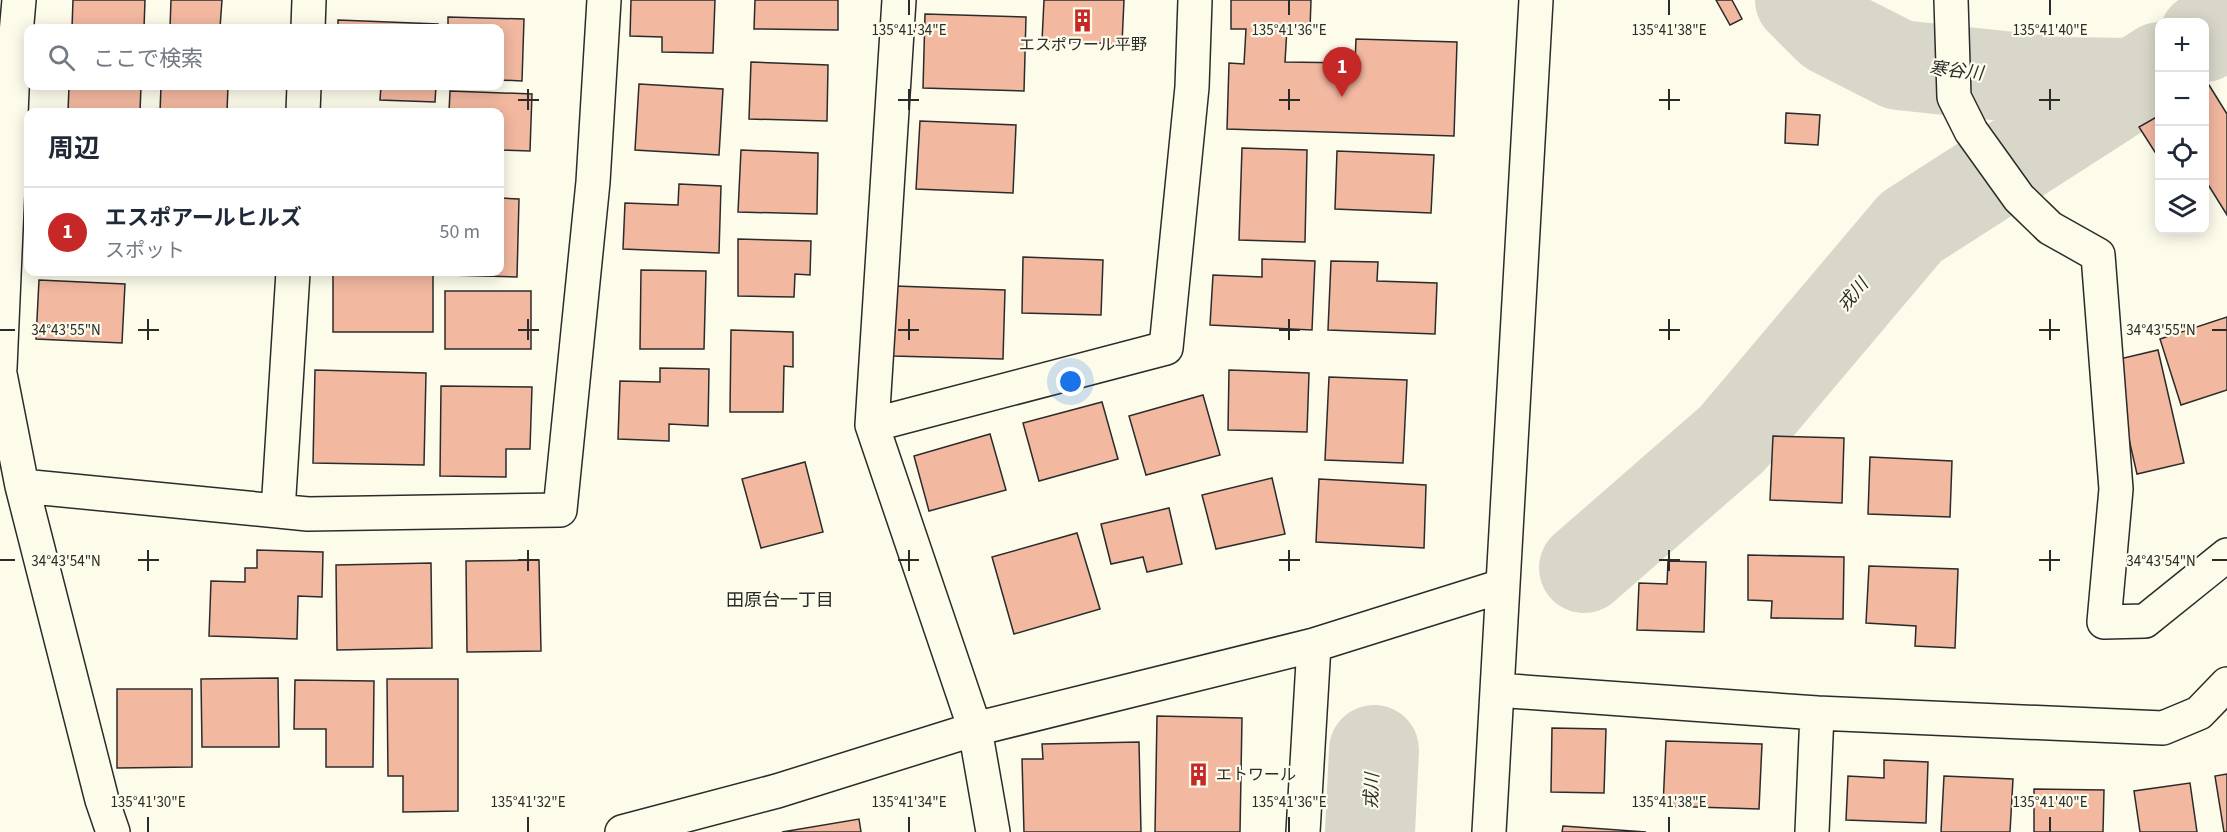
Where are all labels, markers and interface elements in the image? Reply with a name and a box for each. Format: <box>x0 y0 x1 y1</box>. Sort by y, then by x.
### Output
building icon: エスポワール平野 <box>1070 7 1096 33</box>
map controls <box>2155 18 2209 234</box>
button: + <box>2155 18 2209 72</box>
text: 135°41'34"E <box>871 20 947 41</box>
text: 135°41'36"E <box>1251 20 1327 41</box>
text: 135°41'38"E <box>1631 20 1707 41</box>
text: 135°41'40"E <box>2012 20 2088 41</box>
search box <box>24 24 504 90</box>
place label: エスポワール平野 <box>1019 34 1147 56</box>
icon: search <box>45 41 78 74</box>
text: ここで検索 <box>93 43 203 75</box>
pin: 1 <box>1322 48 1362 97</box>
water label: 寒谷川 <box>1928 56 1986 86</box>
button: − <box>2155 72 2209 126</box>
button: locate <box>2155 126 2209 180</box>
text: 周辺 <box>48 130 100 167</box>
button: layers <box>2155 180 2209 234</box>
text: エスポアールヒルズ <box>105 202 302 234</box>
text: 1 <box>62 218 73 246</box>
text: 50 m <box>440 218 480 246</box>
text: スポット <box>105 237 185 265</box>
water label: 戎川 <box>1832 272 1875 317</box>
text: 34°43'55"N <box>31 320 101 341</box>
text: 34°43'55"N <box>2126 320 2196 341</box>
your location <box>1056 367 1085 396</box>
text: 34°43'54"N <box>31 551 101 572</box>
text: 34°43'54"N <box>2126 551 2196 572</box>
district label: 田原台一丁目 <box>726 588 834 613</box>
building icon: エトワール <box>1185 762 1211 788</box>
place label: エトワール <box>1216 764 1296 786</box>
water label: 戎川 <box>1359 771 1385 809</box>
text: 135°41'30"E <box>110 792 186 813</box>
text: 135°41'32"E <box>490 792 566 813</box>
text: 135°41'34"E <box>871 792 947 813</box>
text: 135°41'36"E <box>1251 792 1327 813</box>
text: 135°41'38"E <box>1631 792 1707 813</box>
text: 135°41'40"E <box>2012 792 2088 813</box>

